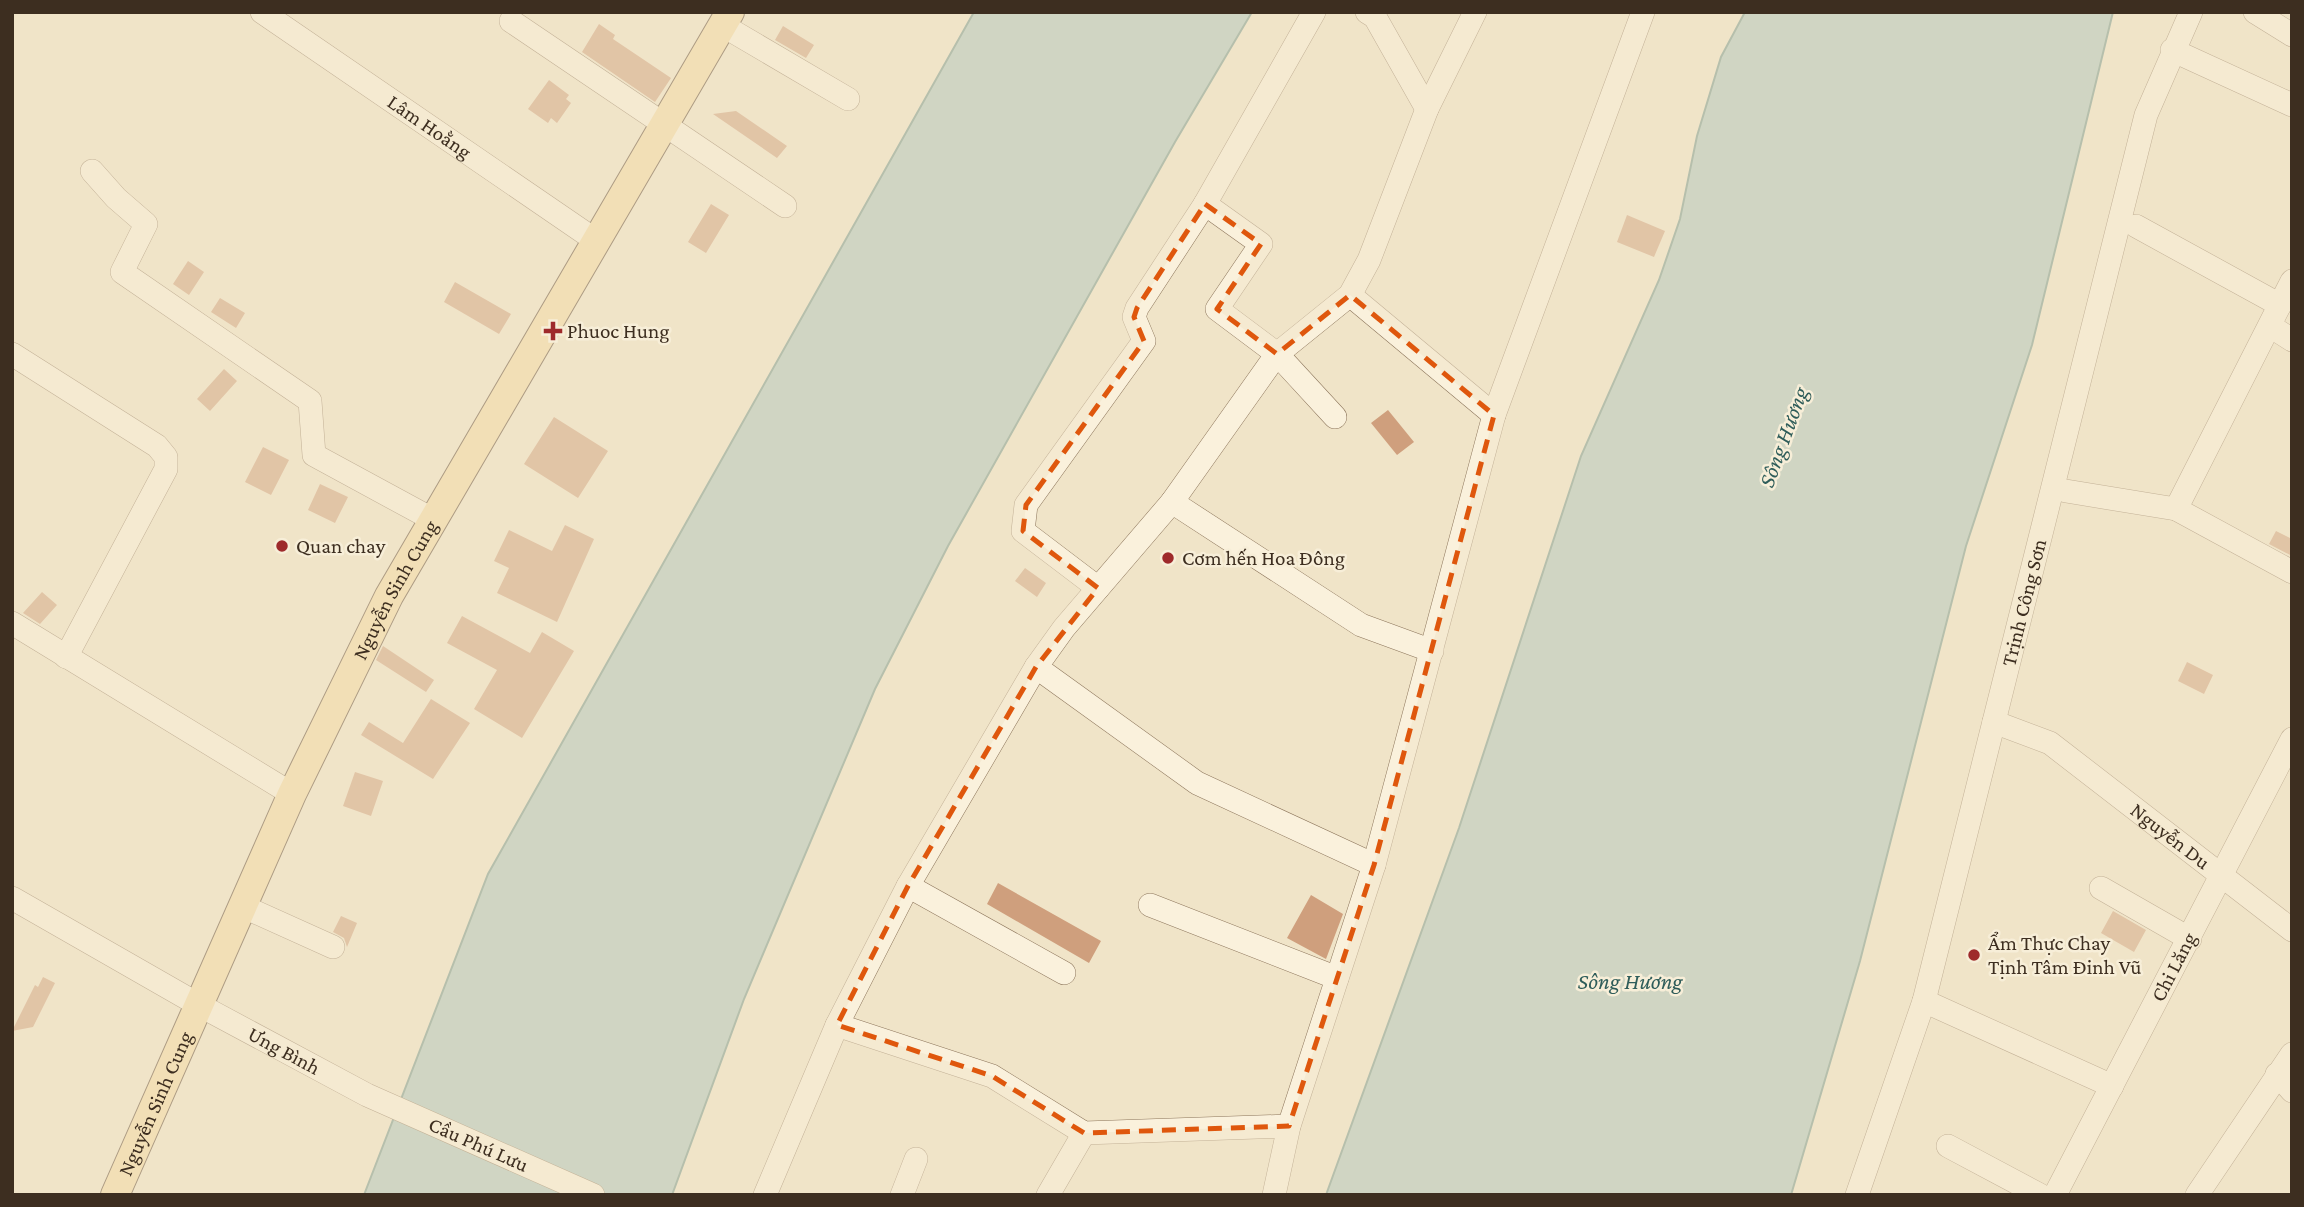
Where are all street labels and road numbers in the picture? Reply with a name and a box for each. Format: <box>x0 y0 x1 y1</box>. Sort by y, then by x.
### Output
street label: Lâm Hoằng <box>383 90 476 164</box>
street label: Nguyễn Sinh Cung <box>348 516 443 664</box>
street label: Trịnh Công Sơn <box>1996 536 2051 669</box>
street label: Nguyễn Du <box>2126 798 2215 874</box>
street label: Chi Lăng <box>2146 928 2201 1006</box>
street label: Ưng Bình <box>244 1021 324 1080</box>
street label: Nguyễn Sinh Cung <box>113 1028 198 1180</box>
street label: Cầu Phú Lưu <box>425 1112 532 1177</box>

